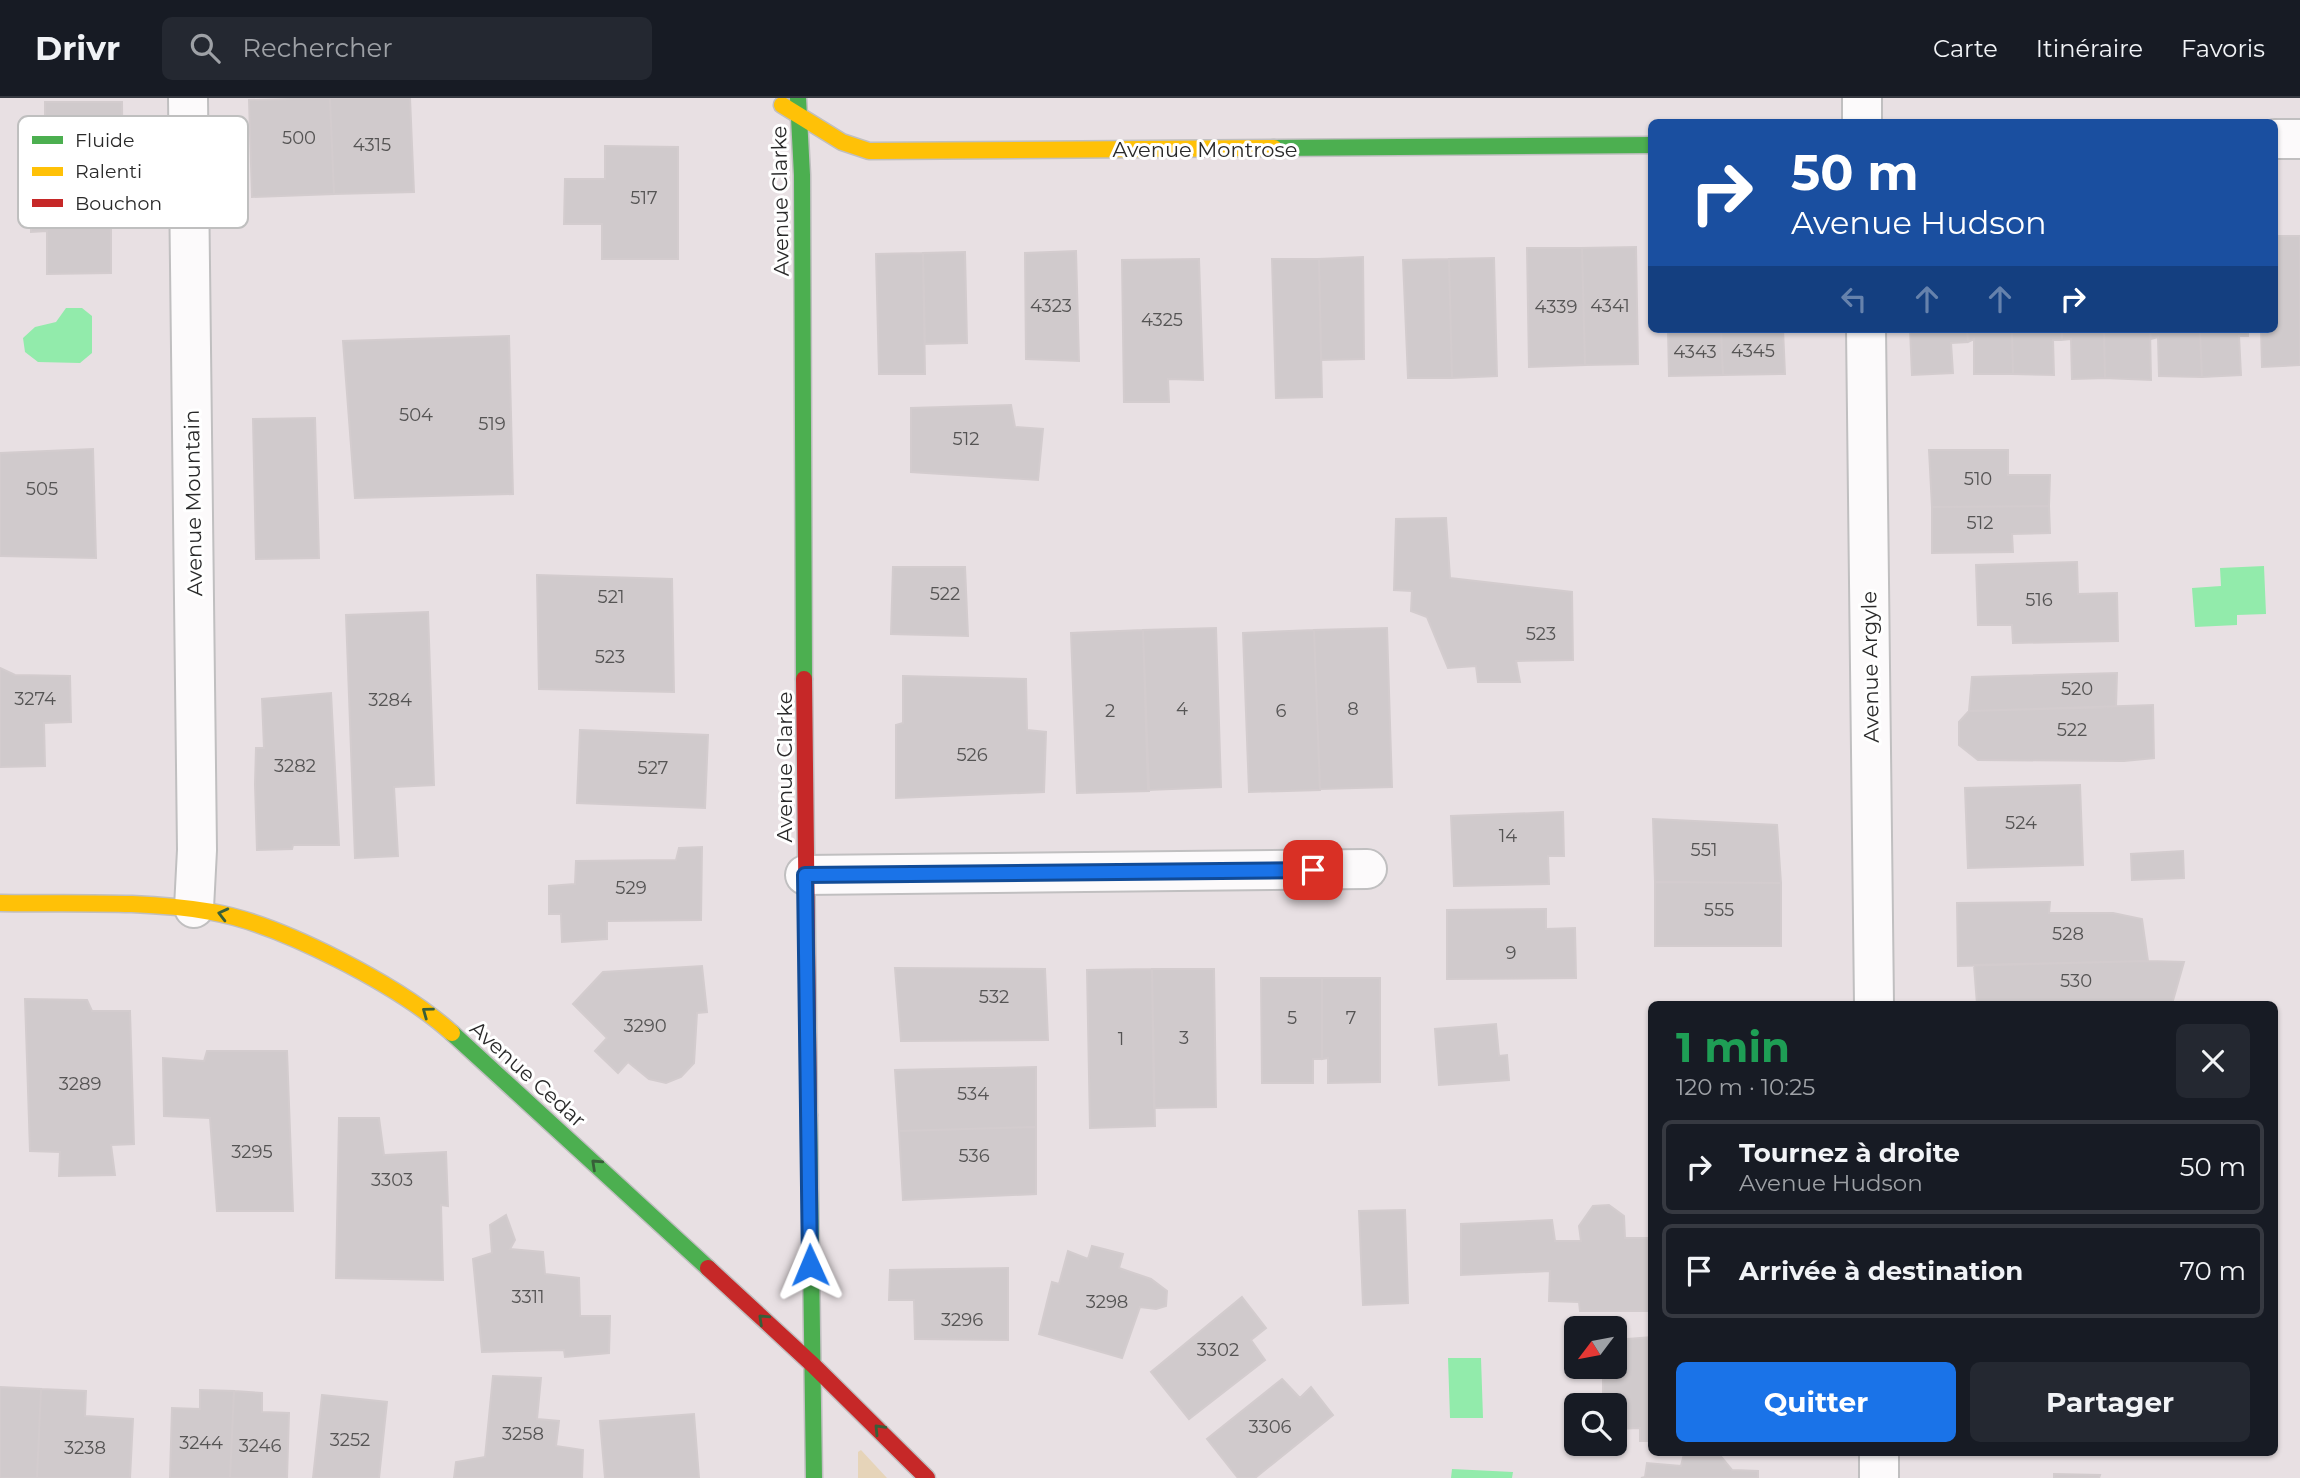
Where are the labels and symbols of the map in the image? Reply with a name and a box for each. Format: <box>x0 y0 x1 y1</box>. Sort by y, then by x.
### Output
legend <box>18 116 248 228</box>
street label: Avenue Clarke <box>766 125 794 277</box>
house number: 500 <box>282 127 316 149</box>
text: Fluide <box>75 129 134 152</box>
house number: 4315 <box>353 134 391 156</box>
street label: Avenue Montrose <box>1113 137 1297 162</box>
text: Ralenti <box>75 160 142 183</box>
house number: 517 <box>630 187 658 209</box>
text: Bouchon <box>75 192 162 215</box>
house number: 4323 <box>1030 295 1072 317</box>
house number: 4341 <box>1590 295 1630 317</box>
house number: 4339 <box>1535 296 1577 318</box>
house number: 4325 <box>1141 309 1183 331</box>
house number: 4345 <box>1731 340 1775 362</box>
house number: 4343 <box>1673 341 1717 363</box>
house number: 504 <box>399 404 433 426</box>
street label: Avenue Mountain <box>179 409 207 597</box>
house number: 519 <box>478 413 506 435</box>
house number: 512 <box>953 428 979 450</box>
house number: 510 <box>1964 468 1992 490</box>
house number: 505 <box>26 478 58 500</box>
house number: 512 <box>1967 512 1993 534</box>
house number: 522 <box>930 583 960 605</box>
house number: 521 <box>598 586 624 608</box>
house number: 516 <box>2025 589 2053 611</box>
street label: Avenue Argyle <box>1856 591 1884 743</box>
house number: 523 <box>1526 623 1556 645</box>
house number: 523 <box>595 646 625 668</box>
house number: 520 <box>2061 678 2093 700</box>
house number: 3274 <box>14 688 56 710</box>
house number: 3284 <box>368 689 412 711</box>
street label: Avenue Clarke <box>772 692 797 842</box>
house number: 4 <box>1176 698 1188 720</box>
house number: 8 <box>1347 698 1359 720</box>
house number: 2 <box>1105 700 1115 722</box>
house number: 6 <box>1276 700 1287 722</box>
house number: 522 <box>2057 719 2087 741</box>
house number: 526 <box>956 744 988 766</box>
house number: 3282 <box>274 755 316 777</box>
house number: 527 <box>638 757 668 779</box>
house number: 524 <box>2005 812 2037 834</box>
house number: 14 <box>1499 825 1517 847</box>
house number: 551 <box>1691 839 1717 861</box>
pin <box>1283 840 1343 900</box>
house number: 529 <box>615 877 647 899</box>
house number: 555 <box>1704 899 1734 921</box>
one-way arrow <box>217 908 229 922</box>
house number: 528 <box>2052 923 2084 945</box>
house number: 9 <box>1506 942 1517 964</box>
house number: 530 <box>2060 970 2092 992</box>
house number: 532 <box>979 986 1009 1008</box>
house number: 5 <box>1287 1007 1297 1029</box>
house number: 7 <box>1346 1007 1356 1029</box>
one-way arrow <box>422 1008 435 1021</box>
house number: 3290 <box>623 1015 667 1037</box>
street label: Avenue Cedar <box>465 1016 591 1132</box>
house number: 3 <box>1179 1027 1189 1049</box>
house number: 1 <box>1118 1028 1124 1050</box>
house number: 3289 <box>59 1073 101 1095</box>
house number: 534 <box>957 1083 989 1105</box>
house number: 3295 <box>231 1141 273 1163</box>
house number: 536 <box>958 1145 990 1167</box>
one-way arrow <box>591 1160 604 1173</box>
house number: 3303 <box>371 1169 413 1191</box>
position arrow <box>773 1228 847 1302</box>
house number: 3311 <box>511 1286 545 1308</box>
house number: 3298 <box>1086 1291 1128 1313</box>
house number: 3296 <box>941 1309 983 1331</box>
one-way arrow <box>758 1315 771 1327</box>
north arrow <box>1564 1316 1628 1379</box>
house number: 3302 <box>1197 1339 1239 1361</box>
house number: 3306 <box>1248 1416 1292 1438</box>
house number: 3258 <box>502 1423 544 1445</box>
one-way arrow <box>875 1424 888 1437</box>
house number: 3252 <box>330 1429 370 1451</box>
house number: 3244 <box>179 1432 223 1454</box>
house number: 3246 <box>239 1435 281 1457</box>
house number: 3238 <box>64 1437 106 1459</box>

